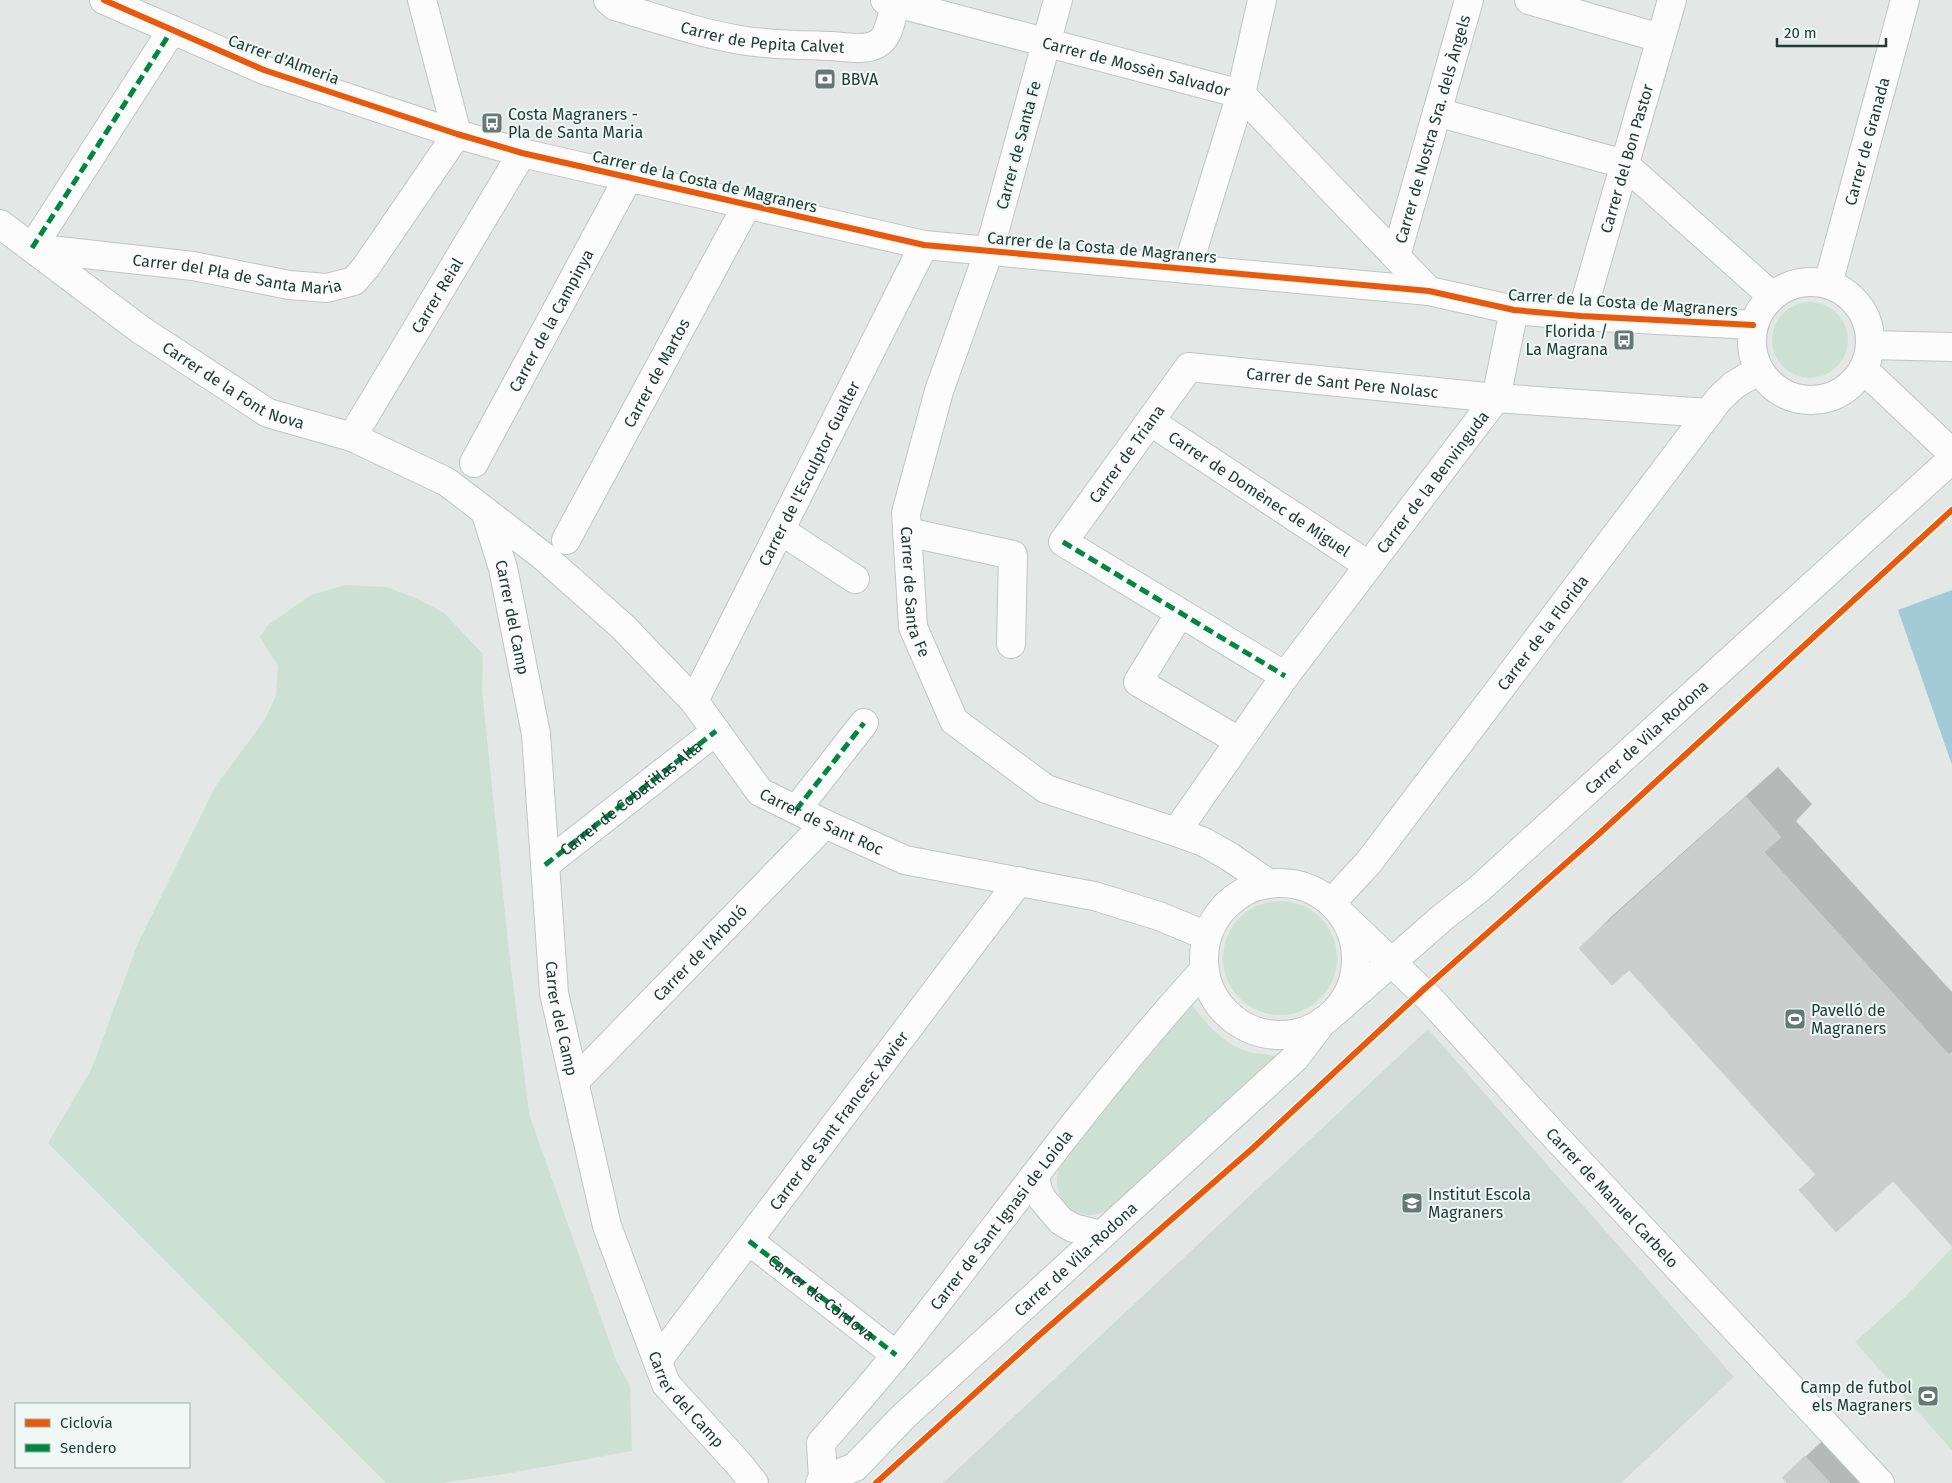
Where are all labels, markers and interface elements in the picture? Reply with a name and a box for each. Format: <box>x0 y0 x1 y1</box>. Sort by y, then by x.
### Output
street label: Carrer de Nostra Sra. dels Àngels <box>1391 13 1474 246</box>
scale bar <box>1777 15 1886 47</box>
street label: Carrer de Pepita Calvet <box>678 17 846 57</box>
text: 20 m <box>1784 24 1817 42</box>
street label: Carrer d'Almeria <box>226 31 342 88</box>
street label: Carrer de Mossèn Salvador <box>1040 33 1233 101</box>
bank icon: BBVA <box>813 67 837 91</box>
place label: BBVA <box>841 70 879 89</box>
street label: Carrer de Granada <box>1841 75 1894 207</box>
street label: Carrer de Santa Fe <box>992 79 1045 212</box>
street label: Carrer del Bon Pastor <box>1596 81 1658 235</box>
place label: Costa Magraners - Pla de Santa Maria <box>508 105 643 142</box>
bus stop icon: Costa Magraners - Pla de Santa Maria <box>480 111 504 135</box>
street label: Carrer de la Costa de Magraners <box>591 146 819 217</box>
street label: Carrer de la Costa de Magraners <box>986 228 1218 267</box>
street label: Carrer de la Campinya <box>505 246 598 395</box>
street label: Carrer del Pla de Santa Maria <box>132 250 344 298</box>
street label: Carrer Reial <box>407 254 467 337</box>
street label: Carrer de la Costa de Magraners <box>1507 285 1739 320</box>
street label: Carrer de Martos <box>620 315 694 431</box>
place label: Florida / La Magrana <box>1526 322 1608 359</box>
bus stop icon: Florida / La Magrana <box>1612 328 1636 352</box>
street label: Carrer de la Font Nova <box>159 338 307 433</box>
street label: Carrer de Sant Pere Nolasc <box>1245 364 1439 402</box>
street label: Carrer de l'Esculptor Gualter <box>755 377 864 569</box>
street label: Carrer de Triana <box>1085 401 1169 507</box>
street label: Carrer de la Benvinguda <box>1373 407 1493 557</box>
street label: Carrer de Domènec de Miguel <box>1165 427 1354 561</box>
street label: Carrer de Santa Fe <box>897 526 934 660</box>
street label: Carrer del Camp <box>491 558 533 676</box>
street label: Carrer de la Florida <box>1493 572 1592 694</box>
street label: Carrer de Vila-Rodona <box>1581 677 1712 798</box>
street label: Carrer de Cobatillas Alta <box>556 737 706 860</box>
street label: Carrer de Sant Roc <box>756 784 887 859</box>
street label: Carrer de l'Arboló <box>649 901 751 1005</box>
street label: Carrer del Camp <box>542 960 582 1078</box>
place label: Pavelló de Magraners <box>1811 1001 1886 1038</box>
sports icon: Pavelló de Magraners <box>1783 1007 1807 1031</box>
street label: Carrer de Sant Francesc Xavier <box>766 1027 913 1214</box>
street label: Carrer de Manuel Carbelo <box>1542 1124 1682 1272</box>
street label: Carrer de Sant Ignasi de Loiola <box>926 1126 1077 1314</box>
place label: Institut Escola Magraners <box>1428 1185 1531 1222</box>
school or university icon: Institut Escola Magraners <box>1400 1191 1424 1215</box>
street label: Carrer de Vila-Rodona <box>1010 1198 1141 1320</box>
street label: Carrer de Còrdova <box>764 1250 879 1345</box>
street label: Carrer del Camp <box>645 1348 728 1451</box>
place label: Camp de futbol els Magraners <box>1801 1378 1912 1415</box>
sports icon: Camp de futbol els Magraners <box>1916 1384 1940 1408</box>
legend <box>15 1403 190 1468</box>
text: Ciclovía <box>60 1414 113 1432</box>
text: Sendero <box>60 1439 116 1457</box>

